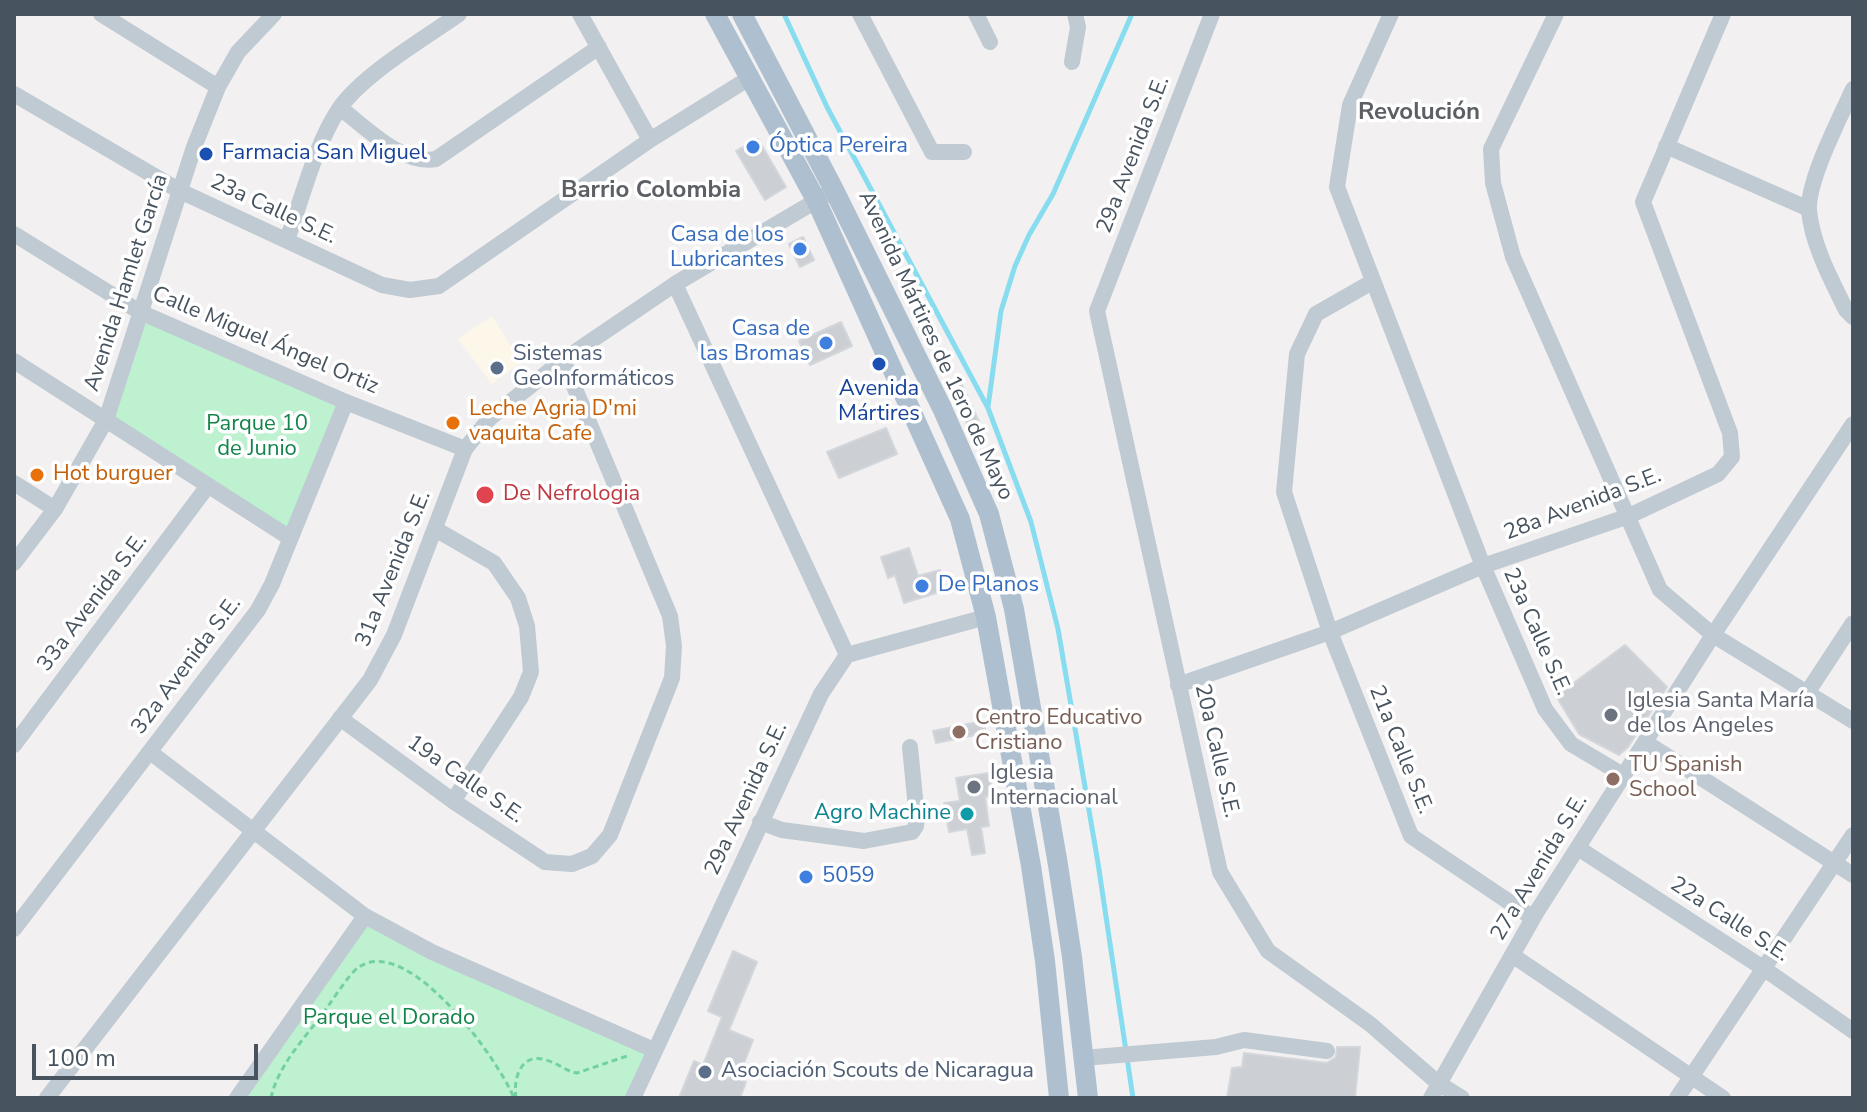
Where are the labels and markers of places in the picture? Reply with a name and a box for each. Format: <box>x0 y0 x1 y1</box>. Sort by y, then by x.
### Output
place label: Óptica Pereira <box>769 134 908 160</box>
marker: Óptica Pereira <box>744 138 762 156</box>
place label: Farmacia San Miguel <box>222 141 427 167</box>
marker: Farmacia San Miguel <box>197 145 215 163</box>
place label: Casa de los Lubricantes <box>670 223 784 274</box>
marker: Casa de los Lubricantes <box>791 240 809 258</box>
place label: Casa de las Bromas <box>700 317 810 368</box>
marker: Casa de las Bromas <box>817 334 835 352</box>
place label: Sistemas GeoInformáticos <box>513 342 674 394</box>
marker: Avenida Mártires <box>870 355 888 373</box>
marker: Sistemas GeoInformáticos <box>488 359 506 377</box>
place label: Avenida Mártires <box>838 377 920 428</box>
place label: Leche Agria D'mi vaquita Cafe <box>469 397 637 448</box>
marker: Leche Agria D'mi vaquita Cafe <box>444 414 462 432</box>
place label: Hot burguer <box>53 462 173 488</box>
marker: Hot burguer <box>28 466 46 484</box>
place label: De Nefrologia <box>503 482 640 508</box>
marker: De Nefrologia <box>474 484 496 506</box>
place label: De Planos <box>938 573 1039 599</box>
marker: De Planos <box>913 577 931 595</box>
place label: Iglesia Santa María de los Angeles <box>1627 689 1814 740</box>
place label: Centro Educativo Cristiano <box>975 706 1142 758</box>
marker: Iglesia Santa María de los Angeles <box>1602 706 1620 724</box>
marker: Centro Educativo Cristiano <box>950 723 968 741</box>
place label: TU Spanish School <box>1629 753 1743 804</box>
place label: Iglesia Internacional <box>990 761 1118 812</box>
marker: TU Spanish School <box>1604 770 1622 788</box>
marker: Iglesia Internacional <box>965 778 983 796</box>
place label: Agro Machine <box>814 801 951 827</box>
marker: Agro Machine <box>958 805 976 823</box>
place label: 5059 <box>822 864 875 890</box>
marker: 5059 <box>797 868 815 886</box>
place label: Asociación Scouts de Nicaragua <box>721 1059 1034 1085</box>
marker: Asociación Scouts de Nicaragua <box>696 1063 714 1081</box>

